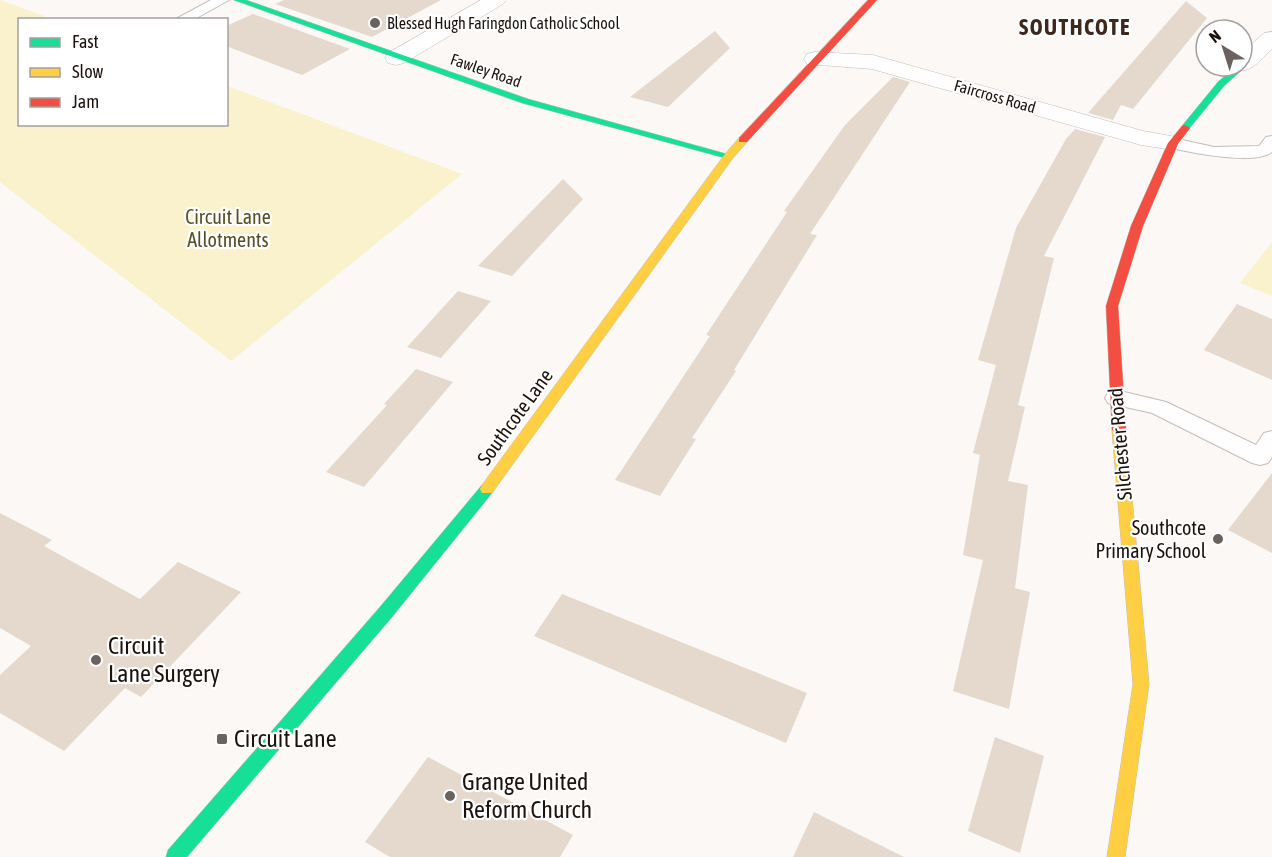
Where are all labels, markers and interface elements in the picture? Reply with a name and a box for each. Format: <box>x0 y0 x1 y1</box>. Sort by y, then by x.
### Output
place label: Blessed Hugh Faringdon Catholic School <box>387 14 620 33</box>
district label: SOUTHCOTE <box>1019 14 1131 40</box>
marker: Blessed Hugh Faringdon Catholic School <box>368 16 382 30</box>
legend <box>18 18 228 126</box>
north arrow <box>1194 18 1254 78</box>
text: N <box>1205 26 1224 46</box>
text: Fast <box>72 31 99 52</box>
street label: Fawley Road <box>448 50 524 91</box>
text: Slow <box>72 61 103 82</box>
street label: Faircross Road <box>952 76 1038 116</box>
text: Jam <box>72 91 99 112</box>
park label: Circuit Lane Allotments <box>185 205 271 251</box>
street label: Southcote Lane <box>472 364 557 469</box>
street label: Silchester Road <box>1103 387 1136 501</box>
place label: Southcote Primary School <box>1096 516 1207 562</box>
marker: Southcote Primary School <box>1211 532 1225 546</box>
place label: Circuit Lane Surgery <box>108 632 220 687</box>
marker: Circuit Lane Surgery <box>89 653 103 667</box>
place label: Circuit Lane <box>234 725 337 752</box>
marker: Circuit Lane <box>215 732 229 746</box>
place label: Grange United Reform Church <box>462 768 592 823</box>
marker: Grange United Reform Church <box>443 789 457 803</box>

